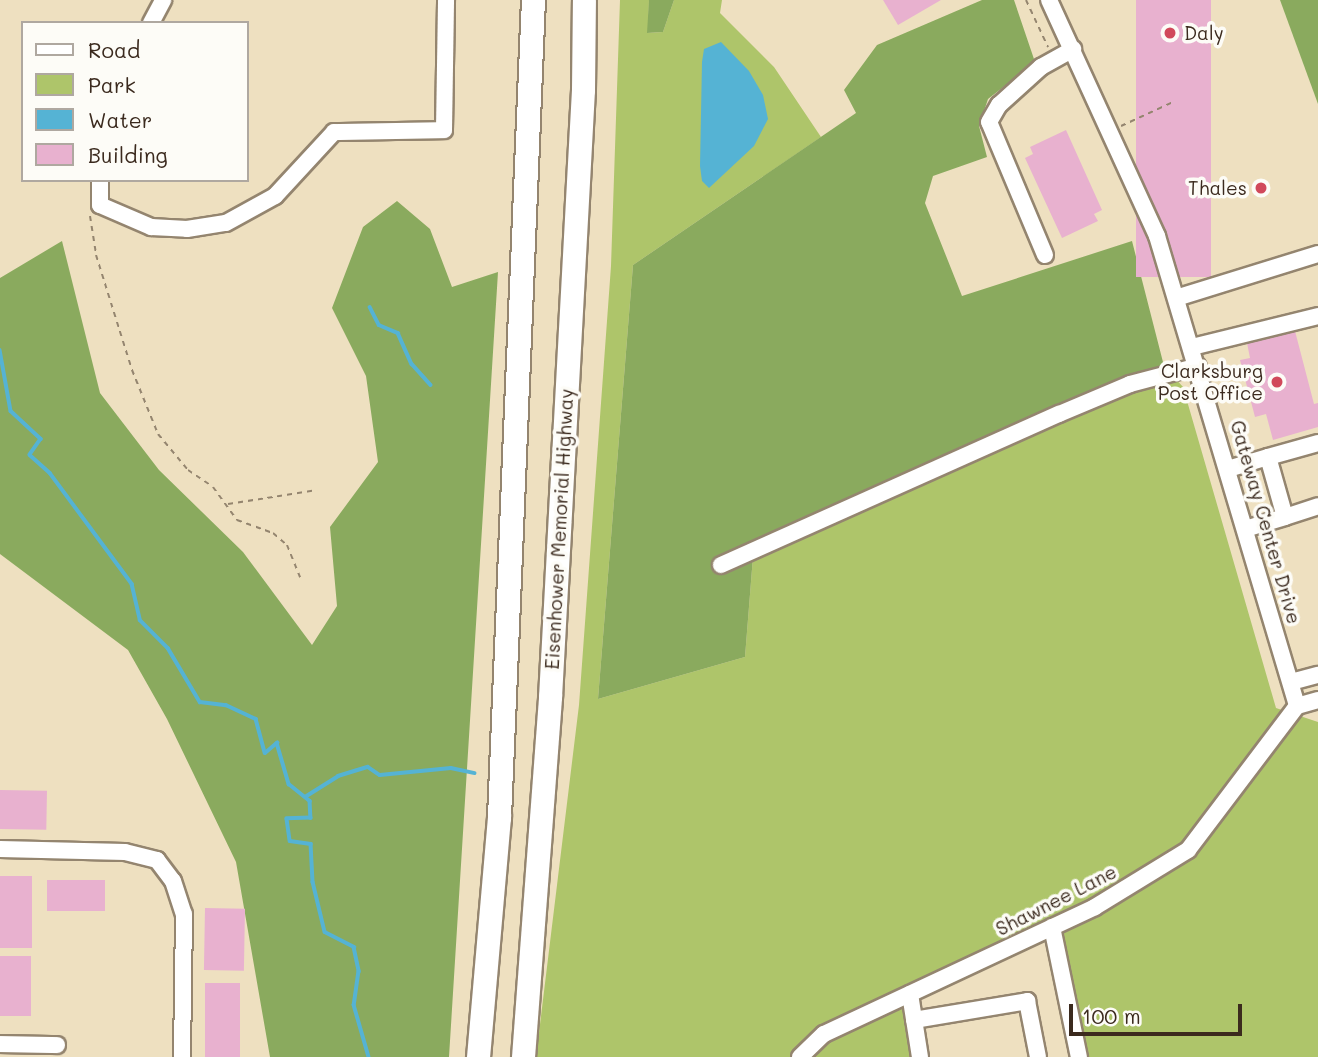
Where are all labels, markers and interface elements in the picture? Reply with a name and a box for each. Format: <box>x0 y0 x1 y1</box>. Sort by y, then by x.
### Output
legend <box>21 21 248 182</box>
place label: Daly <box>1184 22 1224 44</box>
marker: Daly <box>1162 25 1178 41</box>
text: Road <box>88 36 140 63</box>
text: Park <box>88 71 136 98</box>
text: Water <box>88 106 152 133</box>
text: Building <box>88 141 168 168</box>
place label: Thales <box>1188 177 1247 199</box>
marker: Thales <box>1253 180 1269 196</box>
place label: Clarksburg Post Office <box>1158 360 1263 404</box>
marker: Clarksburg Post Office <box>1269 374 1285 390</box>
street label: Eisenhower Memorial Highway <box>540 388 578 670</box>
street label: Gateway Center Drive <box>1226 418 1306 626</box>
street label: Shawnee Lane <box>992 860 1120 940</box>
scale bar <box>1073 990 1246 1034</box>
text: 100 m <box>1082 1002 1141 1029</box>

